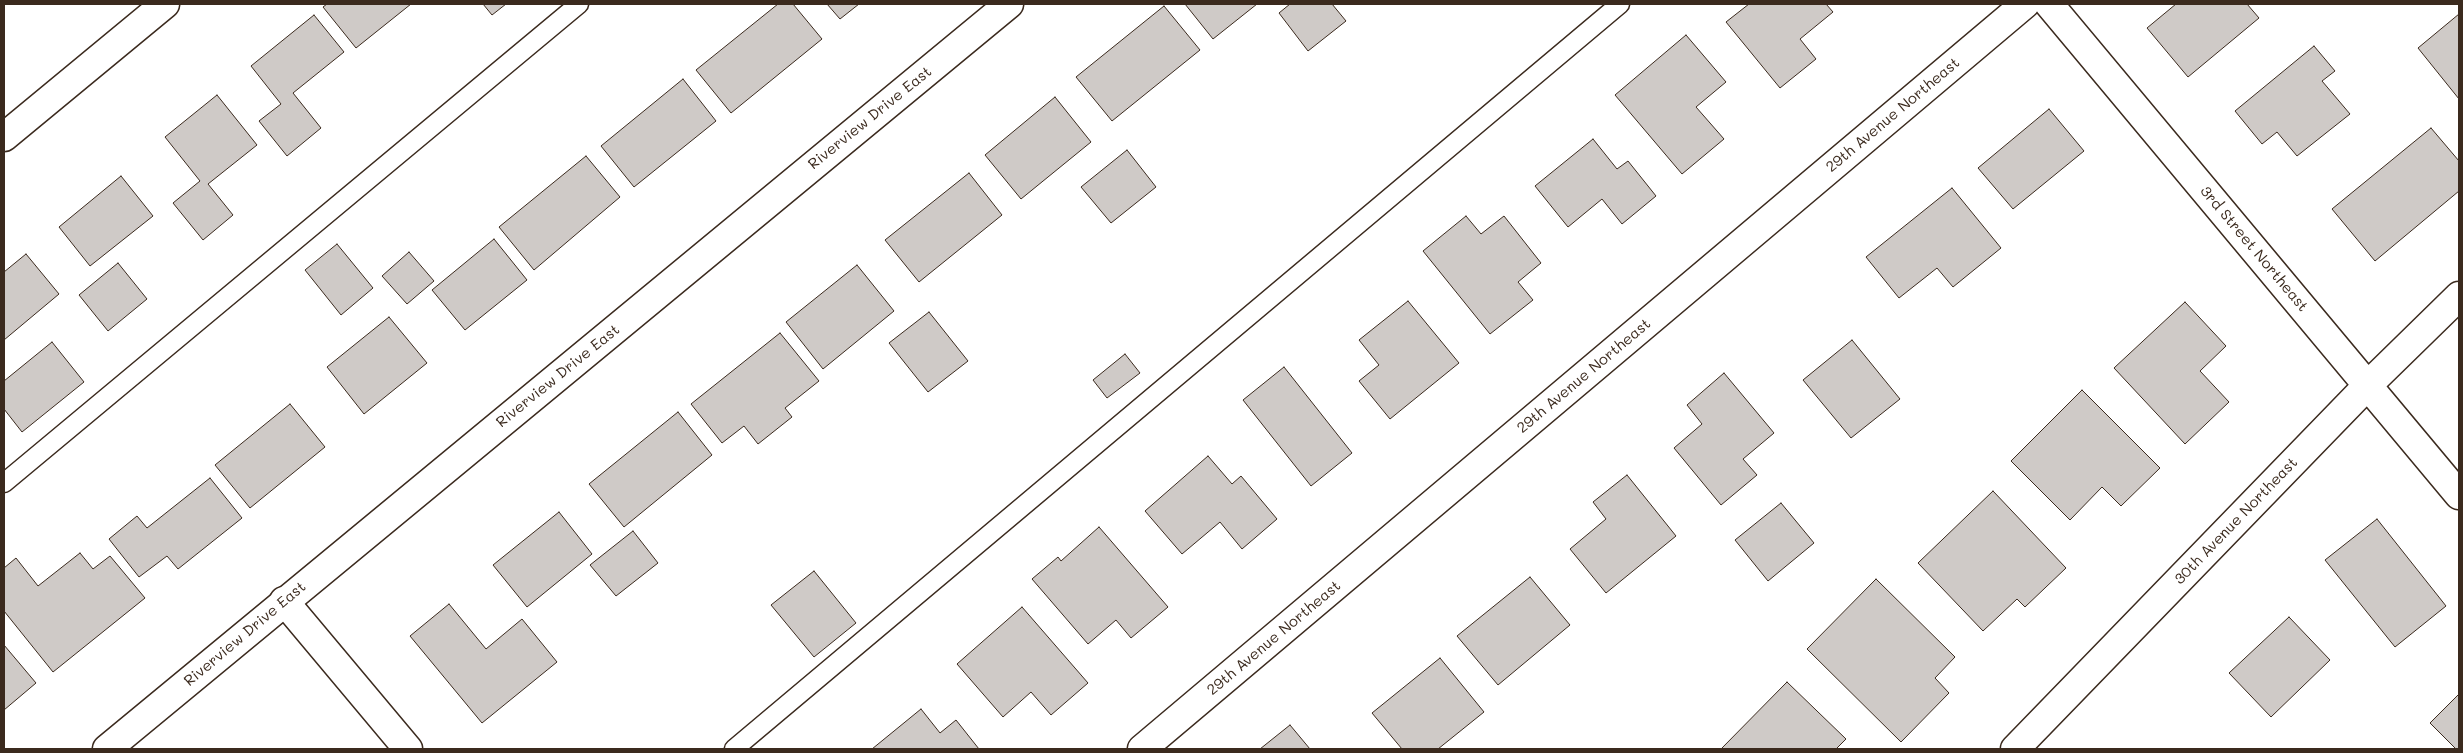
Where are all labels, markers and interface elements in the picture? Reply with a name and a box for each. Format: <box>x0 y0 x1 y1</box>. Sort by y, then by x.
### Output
street label: 29th Avenue Northeast <box>1823 54 1963 176</box>
street label: Riverview Drive East <box>805 63 935 173</box>
street label: 3rd Street Northeast <box>2196 183 2312 315</box>
street label: 29th Avenue Northeast <box>1514 315 1654 437</box>
street label: Riverview Drive East <box>493 321 623 431</box>
street label: 30th Avenue Northeast <box>2171 454 2301 588</box>
street label: 29th Avenue Northeast <box>1204 577 1344 699</box>
street label: Riverview Drive East <box>180 578 310 690</box>

